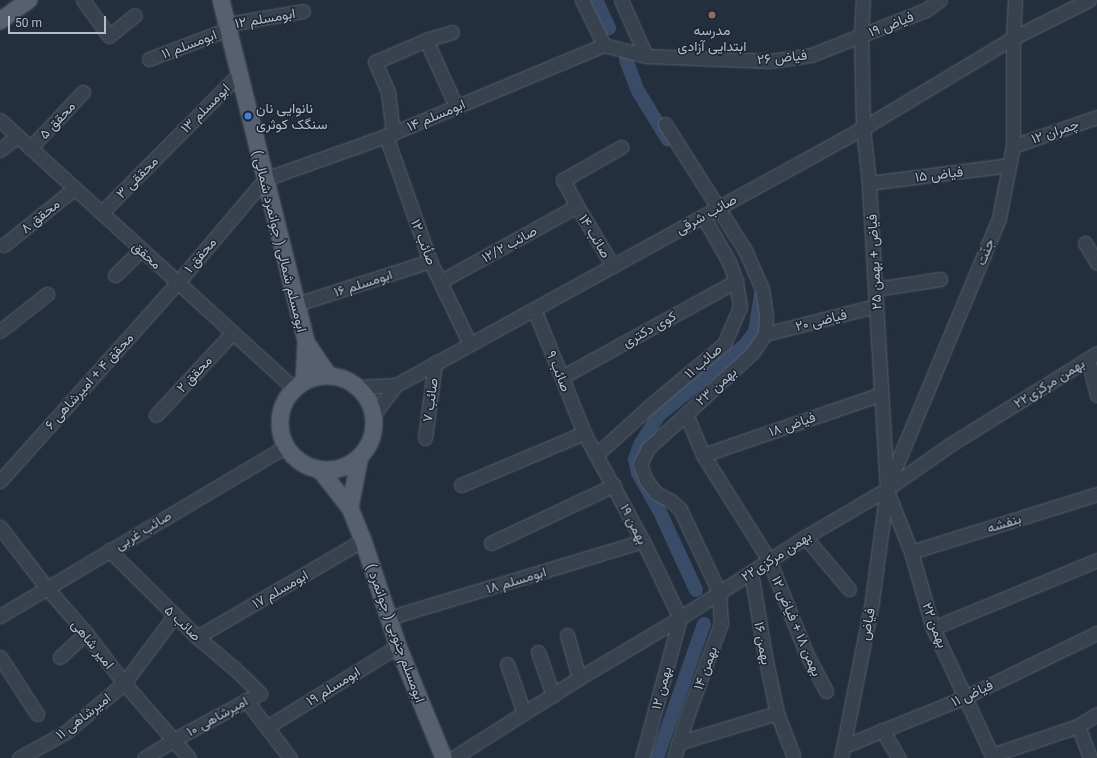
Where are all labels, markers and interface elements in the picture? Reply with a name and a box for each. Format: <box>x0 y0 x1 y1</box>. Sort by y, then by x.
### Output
street label: ابومسلم ۱۲ <box>233 4 297 32</box>
scale bar <box>10 8 108 34</box>
street label: فیاض ۱۹ <box>866 8 916 40</box>
marker: مدرسه ابتدایی آزادی <box>707 10 717 20</box>
text: 50 m <box>15 16 42 30</box>
place label: مدرسه ابتدایی آزادی <box>678 22 746 54</box>
street label: ابومسلم ۱۱ <box>159 26 219 62</box>
street label: فیاض ۲۶ <box>756 46 808 68</box>
street label: ابومسلم ۱۳ <box>177 80 233 136</box>
street label: ابومسلم ۱۴ <box>404 95 468 135</box>
street label: محقق ۵ <box>35 98 79 142</box>
place label: نانوایی نان سنگک کوثری <box>256 100 328 132</box>
marker: نانوایی نان سنگک کوثری <box>243 111 253 121</box>
street label: چمران ۱۲ <box>1029 115 1081 147</box>
street label: ابومسلم شمالی ( جوانمرد شمالی ) <box>249 148 311 334</box>
street label: محققی ۳ <box>112 152 162 202</box>
street label: فیاض ۱۵ <box>914 163 964 185</box>
street label: صائب شرقی <box>673 190 739 238</box>
street label: محقق ۸ <box>17 195 63 237</box>
street label: صائب ۱۴ <box>575 211 615 261</box>
street label: فیاض + بهمن ۲۵ <box>863 214 885 310</box>
street label: صأئب ۱۲ <box>408 217 440 267</box>
street label: صائب ۱۲/۲ <box>478 222 540 266</box>
street label: محقق ۱ <box>180 234 220 276</box>
street label: جنّت <box>972 236 998 268</box>
street label: محقق <box>129 238 165 272</box>
street label: ابومسلم ۱۶ <box>332 266 394 300</box>
street label: فیاضی ۲۰ <box>793 305 849 335</box>
street label: کوی دکتری <box>619 307 679 351</box>
street label: محقق ۴ + امیرشاهی ۶ <box>41 329 137 433</box>
street label: صائب ۱۱ <box>681 340 725 382</box>
street label: صائب ۹ <box>543 348 575 394</box>
street label: محقق ۲ <box>173 352 215 396</box>
street label: ۲۲بهمن مرکزی <box>1010 355 1088 411</box>
street label: بهمن ۲۳ <box>692 363 740 409</box>
street label: صائب ۷ <box>419 377 441 423</box>
street label: فیاض ۱۸ <box>766 408 818 440</box>
street label: بهمن ۱۹ <box>617 501 651 547</box>
street label: صائب غربی <box>112 507 174 553</box>
street label: بنفشه <box>985 510 1023 536</box>
street label: ۲۲بهمن مرکزی <box>738 527 814 585</box>
street label: ابومسلم جنوبی ( جوانمرد ) <box>363 561 429 705</box>
street label: ابومسلم ۱۸ <box>484 563 548 597</box>
street label: ابومسلم ۱۷ <box>249 566 311 612</box>
street label: بهمن ۱۸ + فیاض ۱۲ <box>768 573 826 679</box>
street label: بهمن ۲۲ <box>919 600 951 650</box>
street label: صائب ۵ <box>161 602 205 644</box>
street label: فیاض <box>856 606 878 642</box>
street label: امیر شاهی <box>68 616 118 672</box>
street label: بهمن ۱۶ <box>751 620 775 666</box>
street label: بهمن ۱۴ <box>689 644 721 692</box>
street label: ابومسلم ۱۹ <box>303 663 363 709</box>
street label: بهمن ۱۲ <box>647 665 675 711</box>
street label: فیاض ۱۱ <box>948 676 996 710</box>
street label: امیرشاهی ۱۱ <box>52 689 114 743</box>
street label: امیرشاهی ۱۰ <box>183 692 251 740</box>

